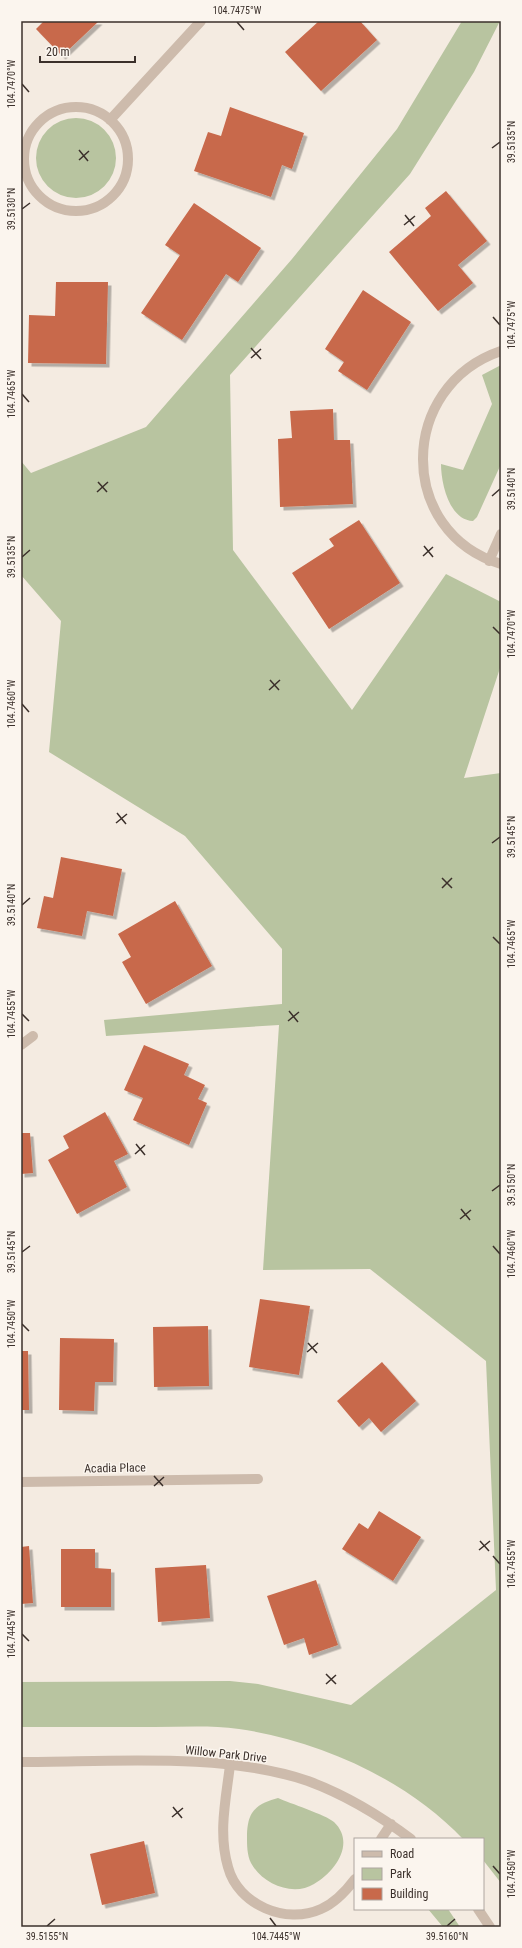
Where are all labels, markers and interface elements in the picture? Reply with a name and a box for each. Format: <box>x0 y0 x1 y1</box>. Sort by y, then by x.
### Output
text: 104.7475°W <box>213 5 262 16</box>
scale bar <box>40 38 135 64</box>
text: 20 m <box>46 45 70 59</box>
text: 104.7470°W <box>6 59 17 108</box>
text: 39.5135°N <box>506 121 517 163</box>
text: 39.5130°N <box>6 188 17 230</box>
text: 104.7475°W <box>506 300 517 349</box>
text: 104.7465°W <box>6 369 17 418</box>
text: 39.5140°N <box>506 468 517 510</box>
text: 39.5135°N <box>6 536 17 578</box>
text: 104.7470°W <box>506 609 517 658</box>
text: 104.7460°W <box>6 679 17 728</box>
text: 39.5145°N <box>506 816 517 858</box>
text: 39.5140°N <box>6 884 17 926</box>
text: 104.7465°W <box>506 919 517 968</box>
text: 104.7455°W <box>6 989 17 1038</box>
text: 39.5150°N <box>506 1164 517 1206</box>
text: 104.7460°W <box>506 1229 517 1278</box>
text: 39.5145°N <box>6 1231 17 1273</box>
text: 104.7450°W <box>6 1299 17 1348</box>
street label: Acadia Place <box>84 1460 146 1476</box>
text: 104.7455°W <box>506 1539 517 1588</box>
text: 104.7445°W <box>6 1609 17 1658</box>
street label: Willow Park Drive <box>184 1743 268 1765</box>
legend <box>354 1838 484 1910</box>
text: Road <box>390 1847 414 1861</box>
text: 104.7450°W <box>506 1849 517 1898</box>
text: Park <box>390 1867 412 1881</box>
text: Building <box>390 1887 428 1901</box>
text: 39.5155°N <box>26 1931 68 1942</box>
text: 104.7445°W <box>252 1931 301 1942</box>
text: 39.5160°N <box>426 1931 468 1942</box>

